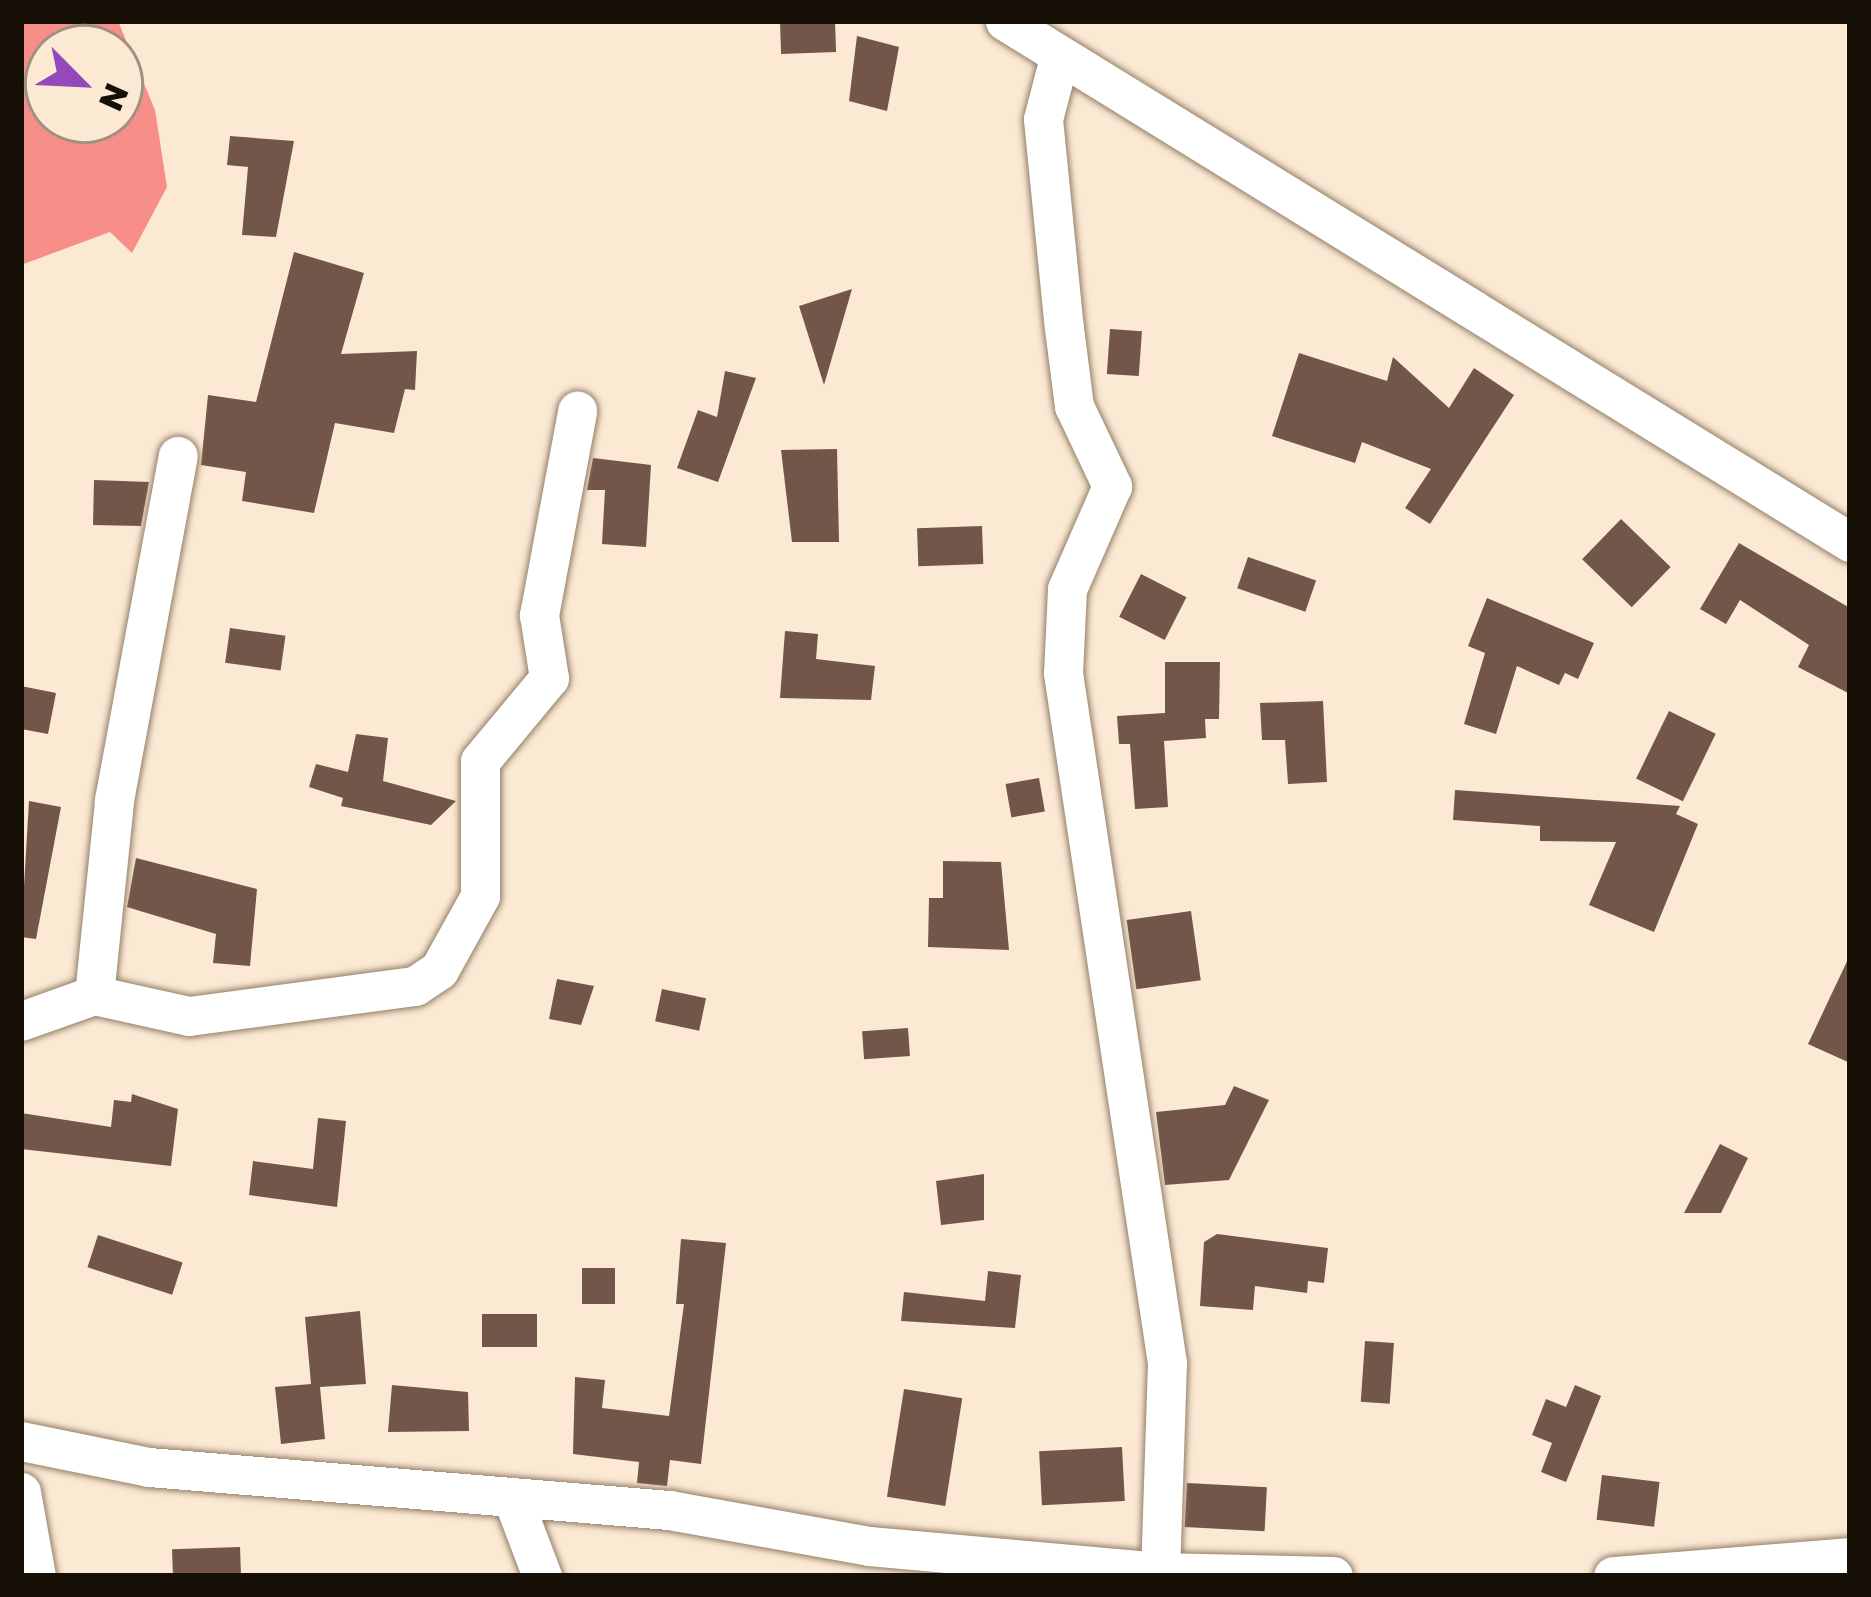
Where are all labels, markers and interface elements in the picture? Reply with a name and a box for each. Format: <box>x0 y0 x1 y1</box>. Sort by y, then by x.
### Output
north arrow <box>24 24 144 144</box>
text: N <box>92 78 138 117</box>

